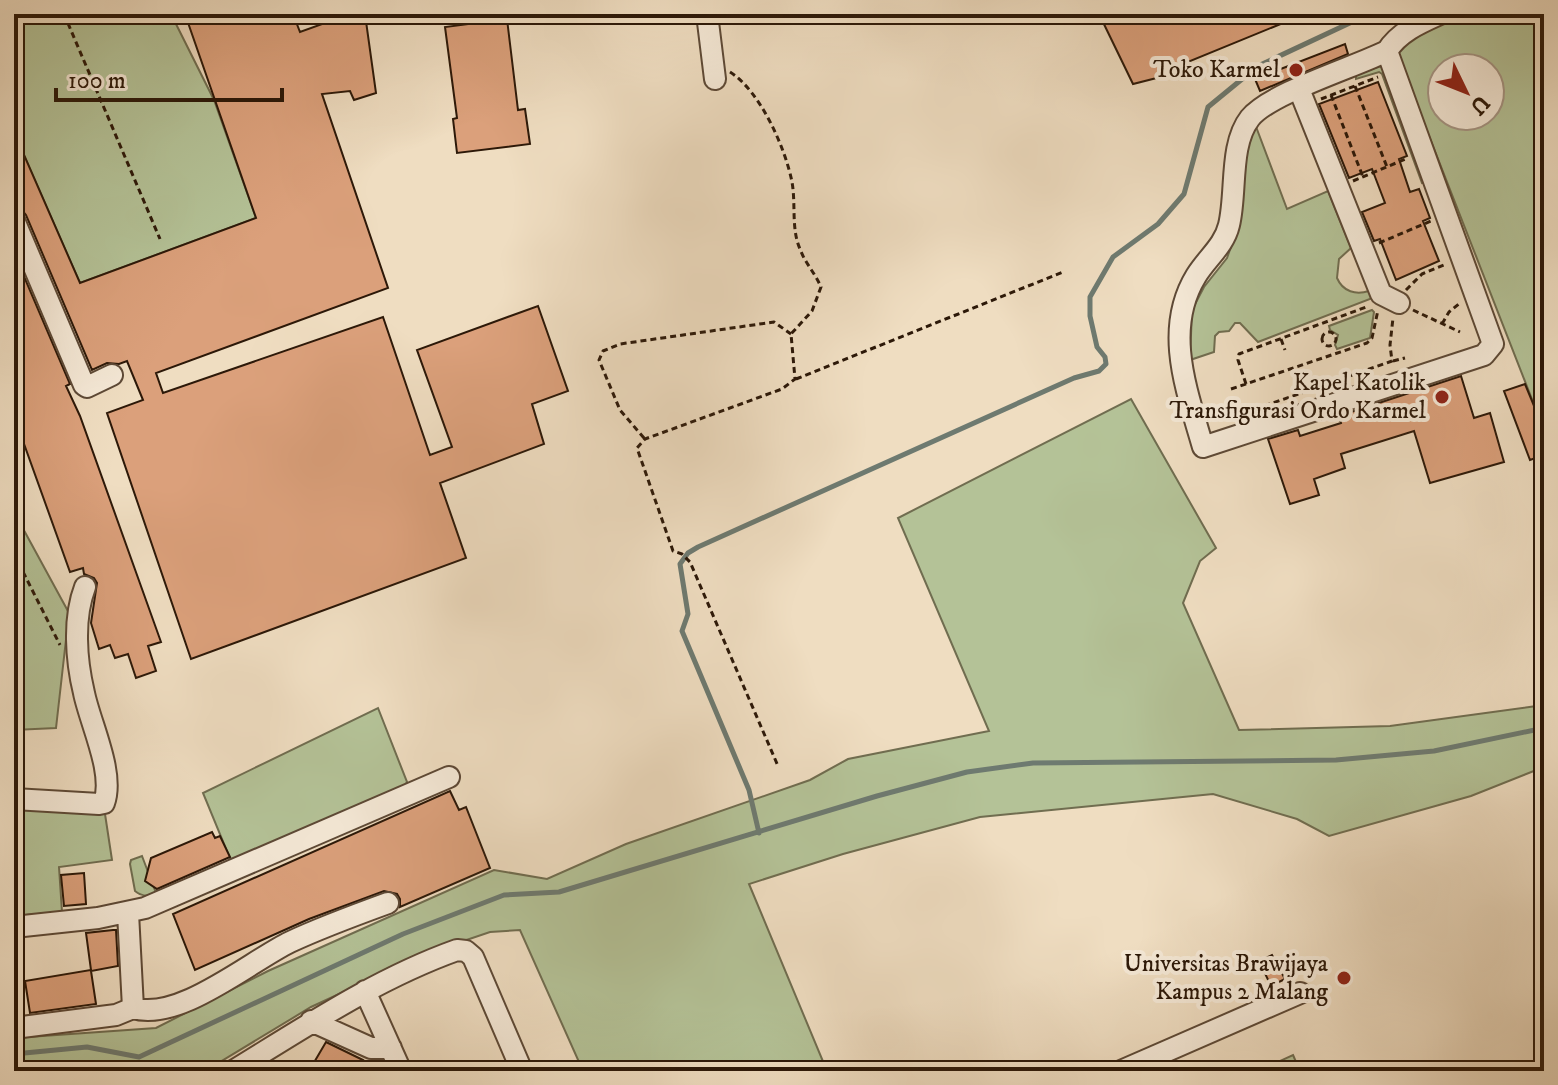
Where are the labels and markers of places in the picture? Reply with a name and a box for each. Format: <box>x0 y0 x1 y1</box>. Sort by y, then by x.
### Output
place label: Toko Karmel <box>1153 55 1281 85</box>
marker: Toko Karmel <box>1287 61 1305 79</box>
place label: Kapel Katolik Transfigurasi Ordo Karmel <box>1170 368 1427 426</box>
marker: Kapel Katolik Transfigurasi Ordo Karmel <box>1433 388 1451 406</box>
place label: Universitas Brawijaya Kampus 2 Malang <box>1124 949 1329 1007</box>
marker: Universitas Brawijaya Kampus 2 Malang <box>1335 969 1353 987</box>

